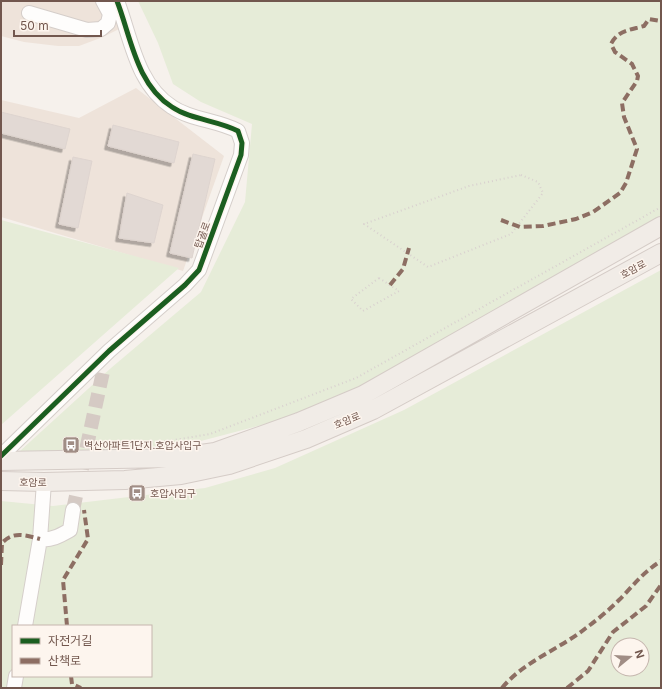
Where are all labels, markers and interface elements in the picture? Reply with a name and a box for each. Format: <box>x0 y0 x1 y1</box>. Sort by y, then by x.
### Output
scale bar <box>14 12 101 38</box>
text: 50 m <box>20 18 49 33</box>
street label: 탑골로 <box>192 220 212 250</box>
street label: 호암로 <box>618 257 648 281</box>
street label: 호암로 <box>332 409 362 431</box>
bus stop icon: 벽산아파트1단지.호압사입구 <box>61 435 81 455</box>
place label: 벽산아파트1단지.호압사입구 <box>84 439 201 451</box>
street label: 호암로 <box>19 476 47 488</box>
bus stop icon: 호압사입구 <box>127 483 147 503</box>
place label: 호압사입구 <box>150 487 196 499</box>
legend <box>12 625 152 677</box>
text: 자전거길 <box>48 633 92 648</box>
north arrow <box>610 637 650 677</box>
text: N <box>632 648 647 660</box>
text: 산책로 <box>48 653 81 668</box>

